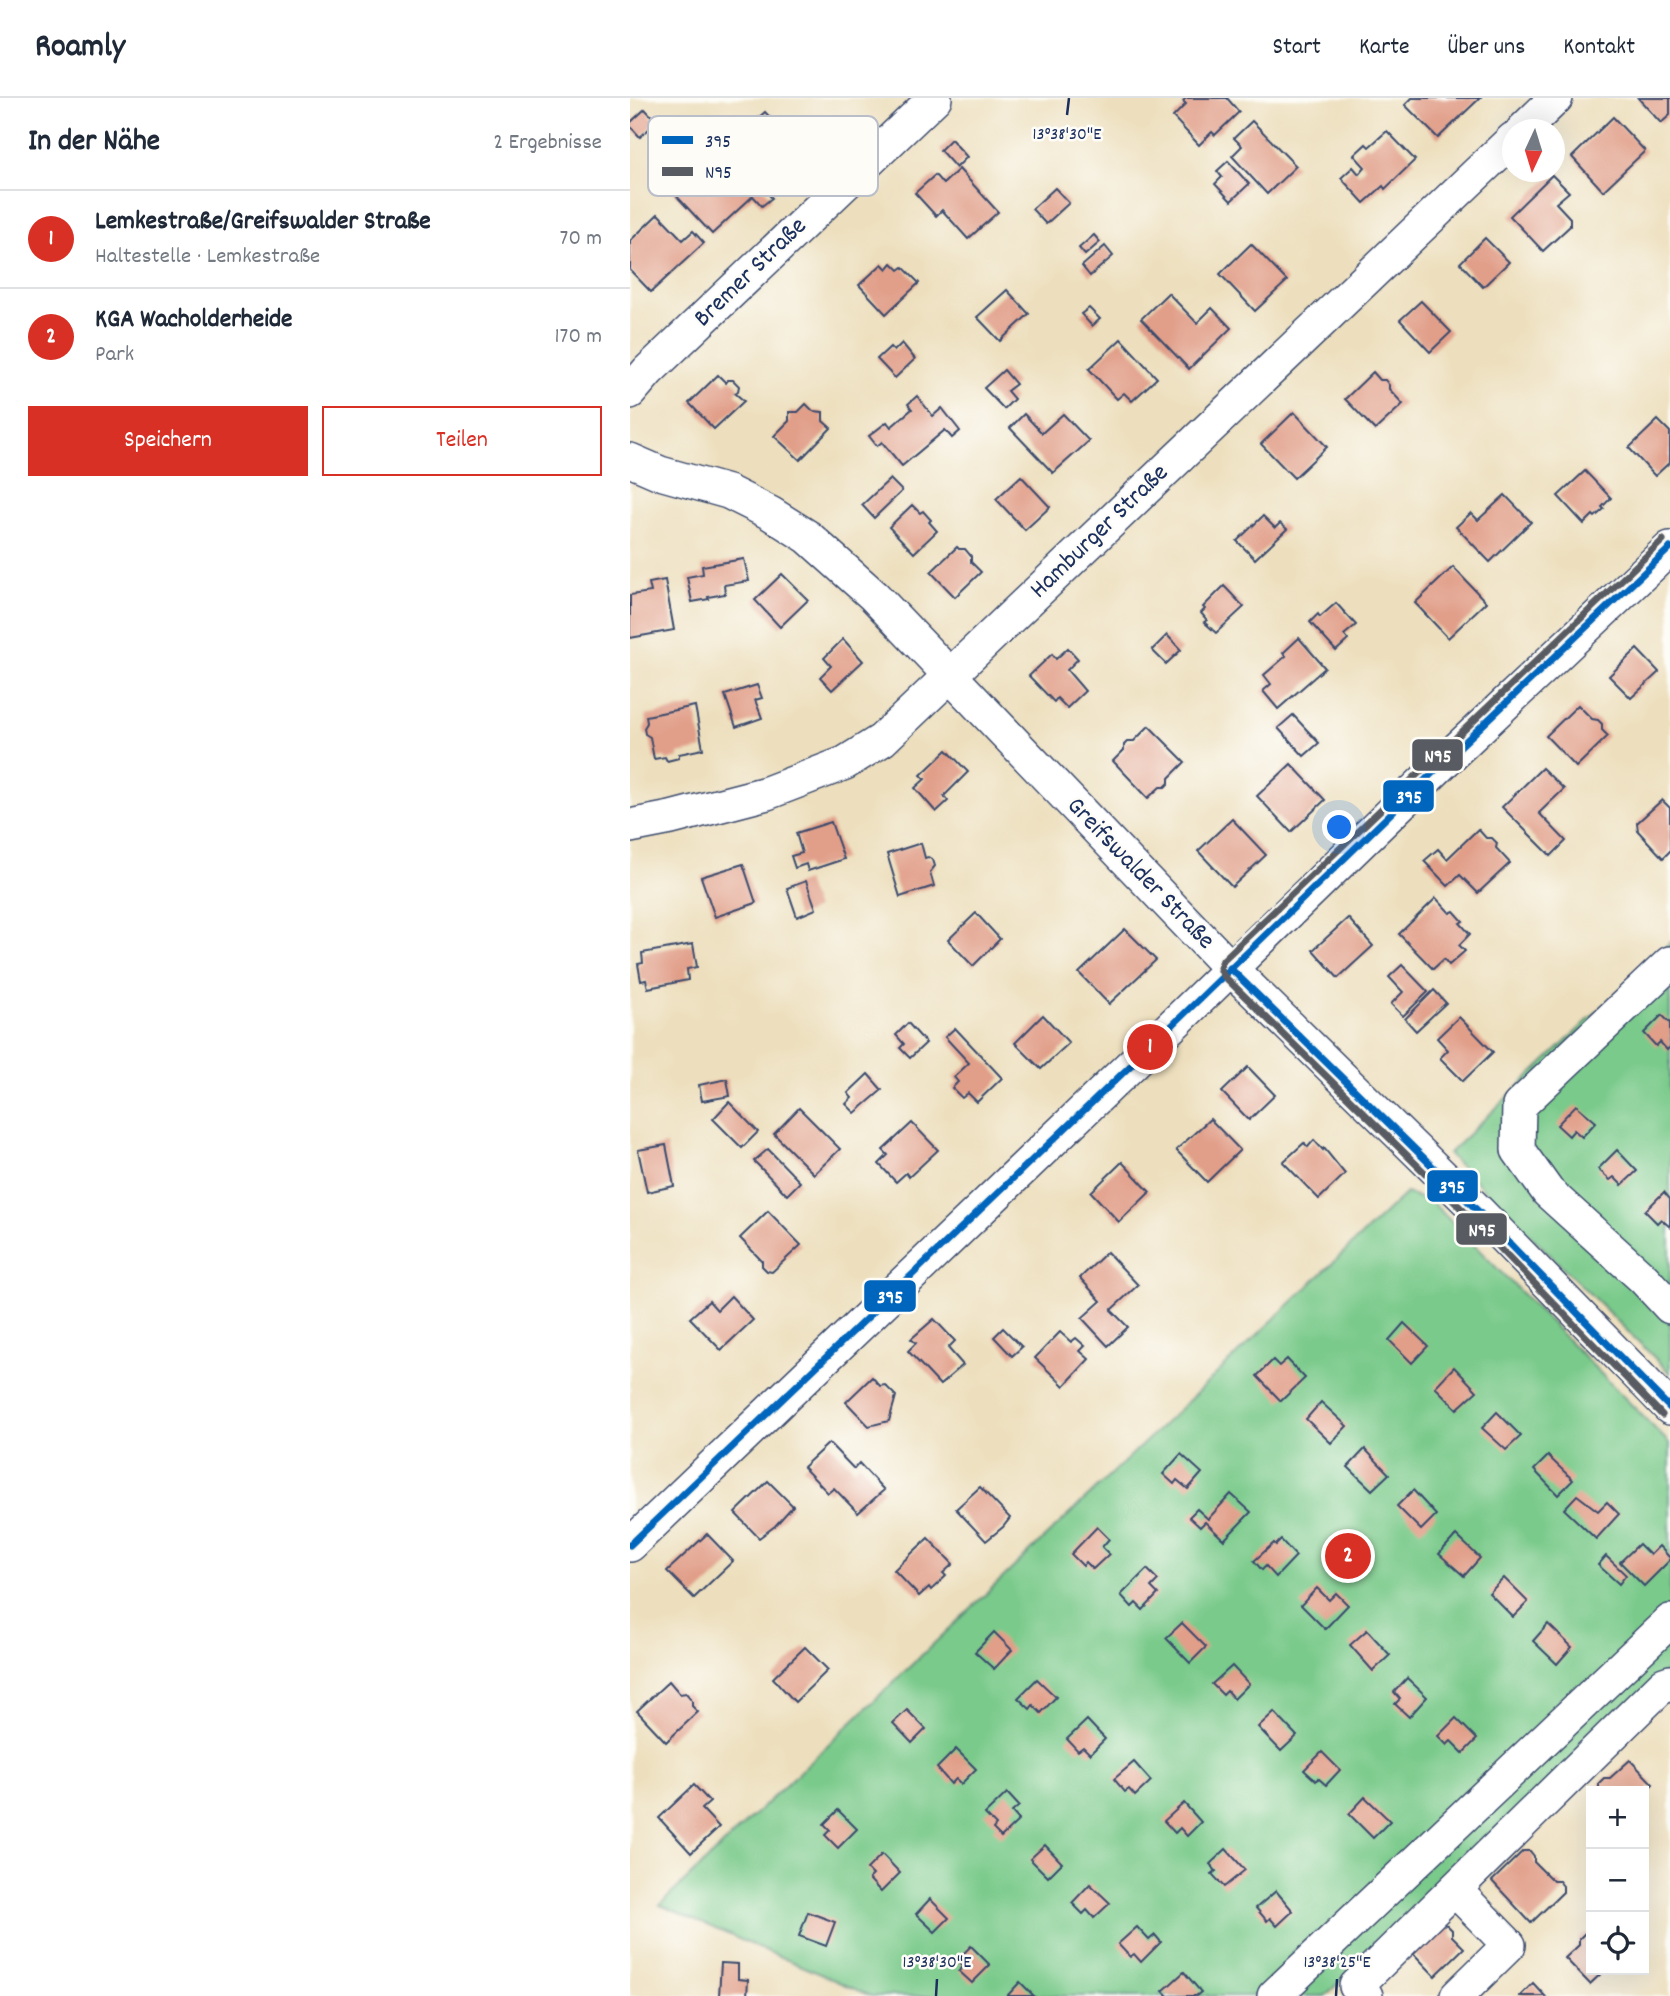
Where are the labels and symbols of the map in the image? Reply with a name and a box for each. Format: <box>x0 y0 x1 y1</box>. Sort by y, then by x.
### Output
legend <box>648 116 878 196</box>
north arrow <box>1502 119 1565 182</box>
text: 13°38'30"E <box>1033 123 1101 148</box>
text: 395 <box>705 130 731 157</box>
text: N95 <box>705 161 732 188</box>
street label: Bremer Straße <box>686 209 816 337</box>
street label: Hamburger Straße <box>1022 456 1178 608</box>
line badge: N95 <box>1411 738 1464 772</box>
text: N95 <box>1425 745 1452 772</box>
line badge: 395 <box>1382 779 1435 813</box>
text: 395 <box>1396 786 1422 813</box>
street label: Greifswalder Straße <box>1057 789 1223 959</box>
your location <box>1322 810 1356 844</box>
pin: 1 <box>1127 1021 1173 1073</box>
line badge: 395 <box>1426 1169 1479 1203</box>
text: 395 <box>1439 1176 1465 1203</box>
line badge: N95 <box>1455 1212 1508 1246</box>
text: N95 <box>1469 1219 1496 1246</box>
line badge: 395 <box>863 1279 917 1313</box>
text: 395 <box>877 1286 903 1313</box>
pin: 2 <box>1325 1530 1371 1582</box>
text: 13°38'30"E <box>903 1951 971 1976</box>
text: 13°38'25"E <box>1303 1951 1371 1976</box>

